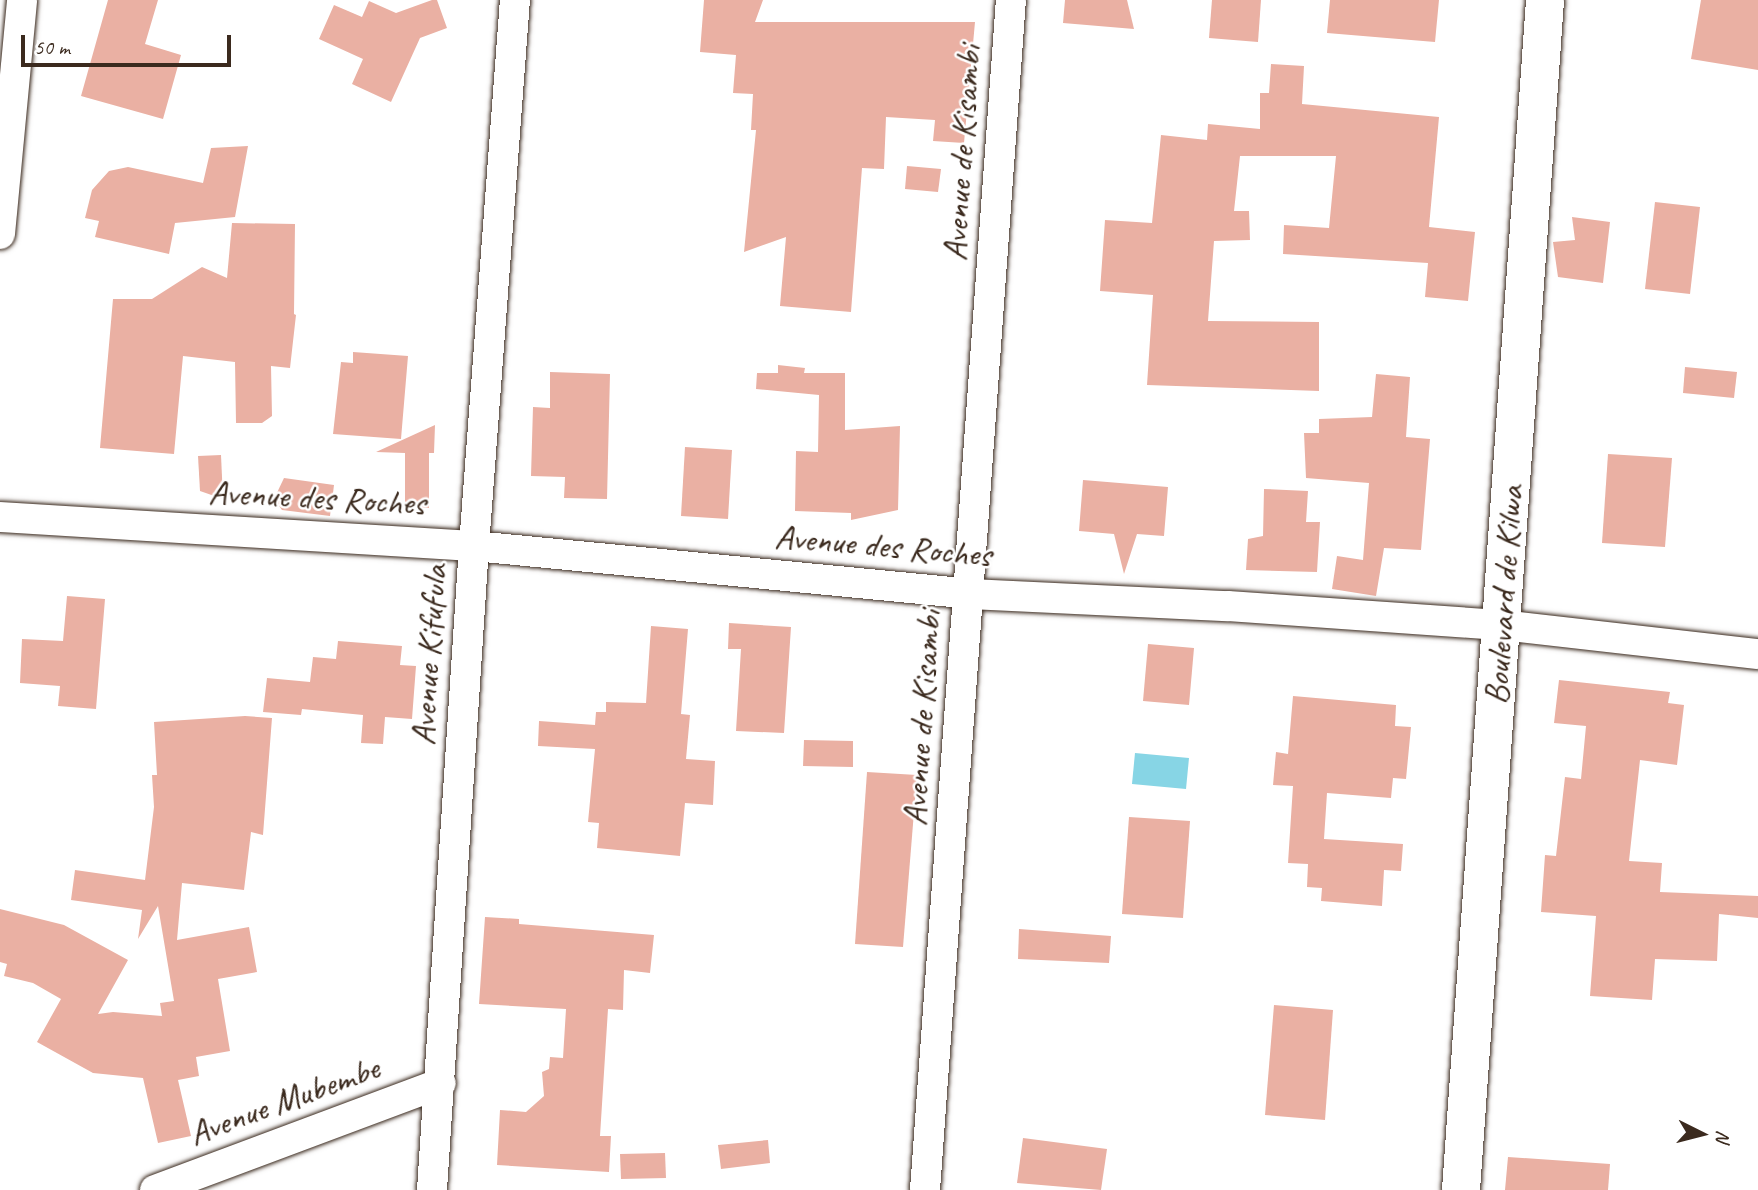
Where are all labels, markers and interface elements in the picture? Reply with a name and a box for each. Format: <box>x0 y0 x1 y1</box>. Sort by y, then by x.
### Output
scale bar <box>24 21 234 65</box>
text: 50 m <box>34 34 70 60</box>
street label: Avenue de Kisambi <box>934 44 990 262</box>
street label: Avenue des Roches <box>208 471 426 525</box>
street label: Boulevard de Kilwa <box>1475 485 1533 705</box>
street label: Avenue des Roches <box>773 516 993 576</box>
street label: Avenue Kifufula <box>402 563 456 747</box>
street label: Avenue de Kisambi <box>894 609 950 827</box>
street label: Avenue Mubembe <box>182 1047 386 1155</box>
north arrow <box>1667 1099 1737 1169</box>
text: N <box>1710 1129 1735 1143</box>

